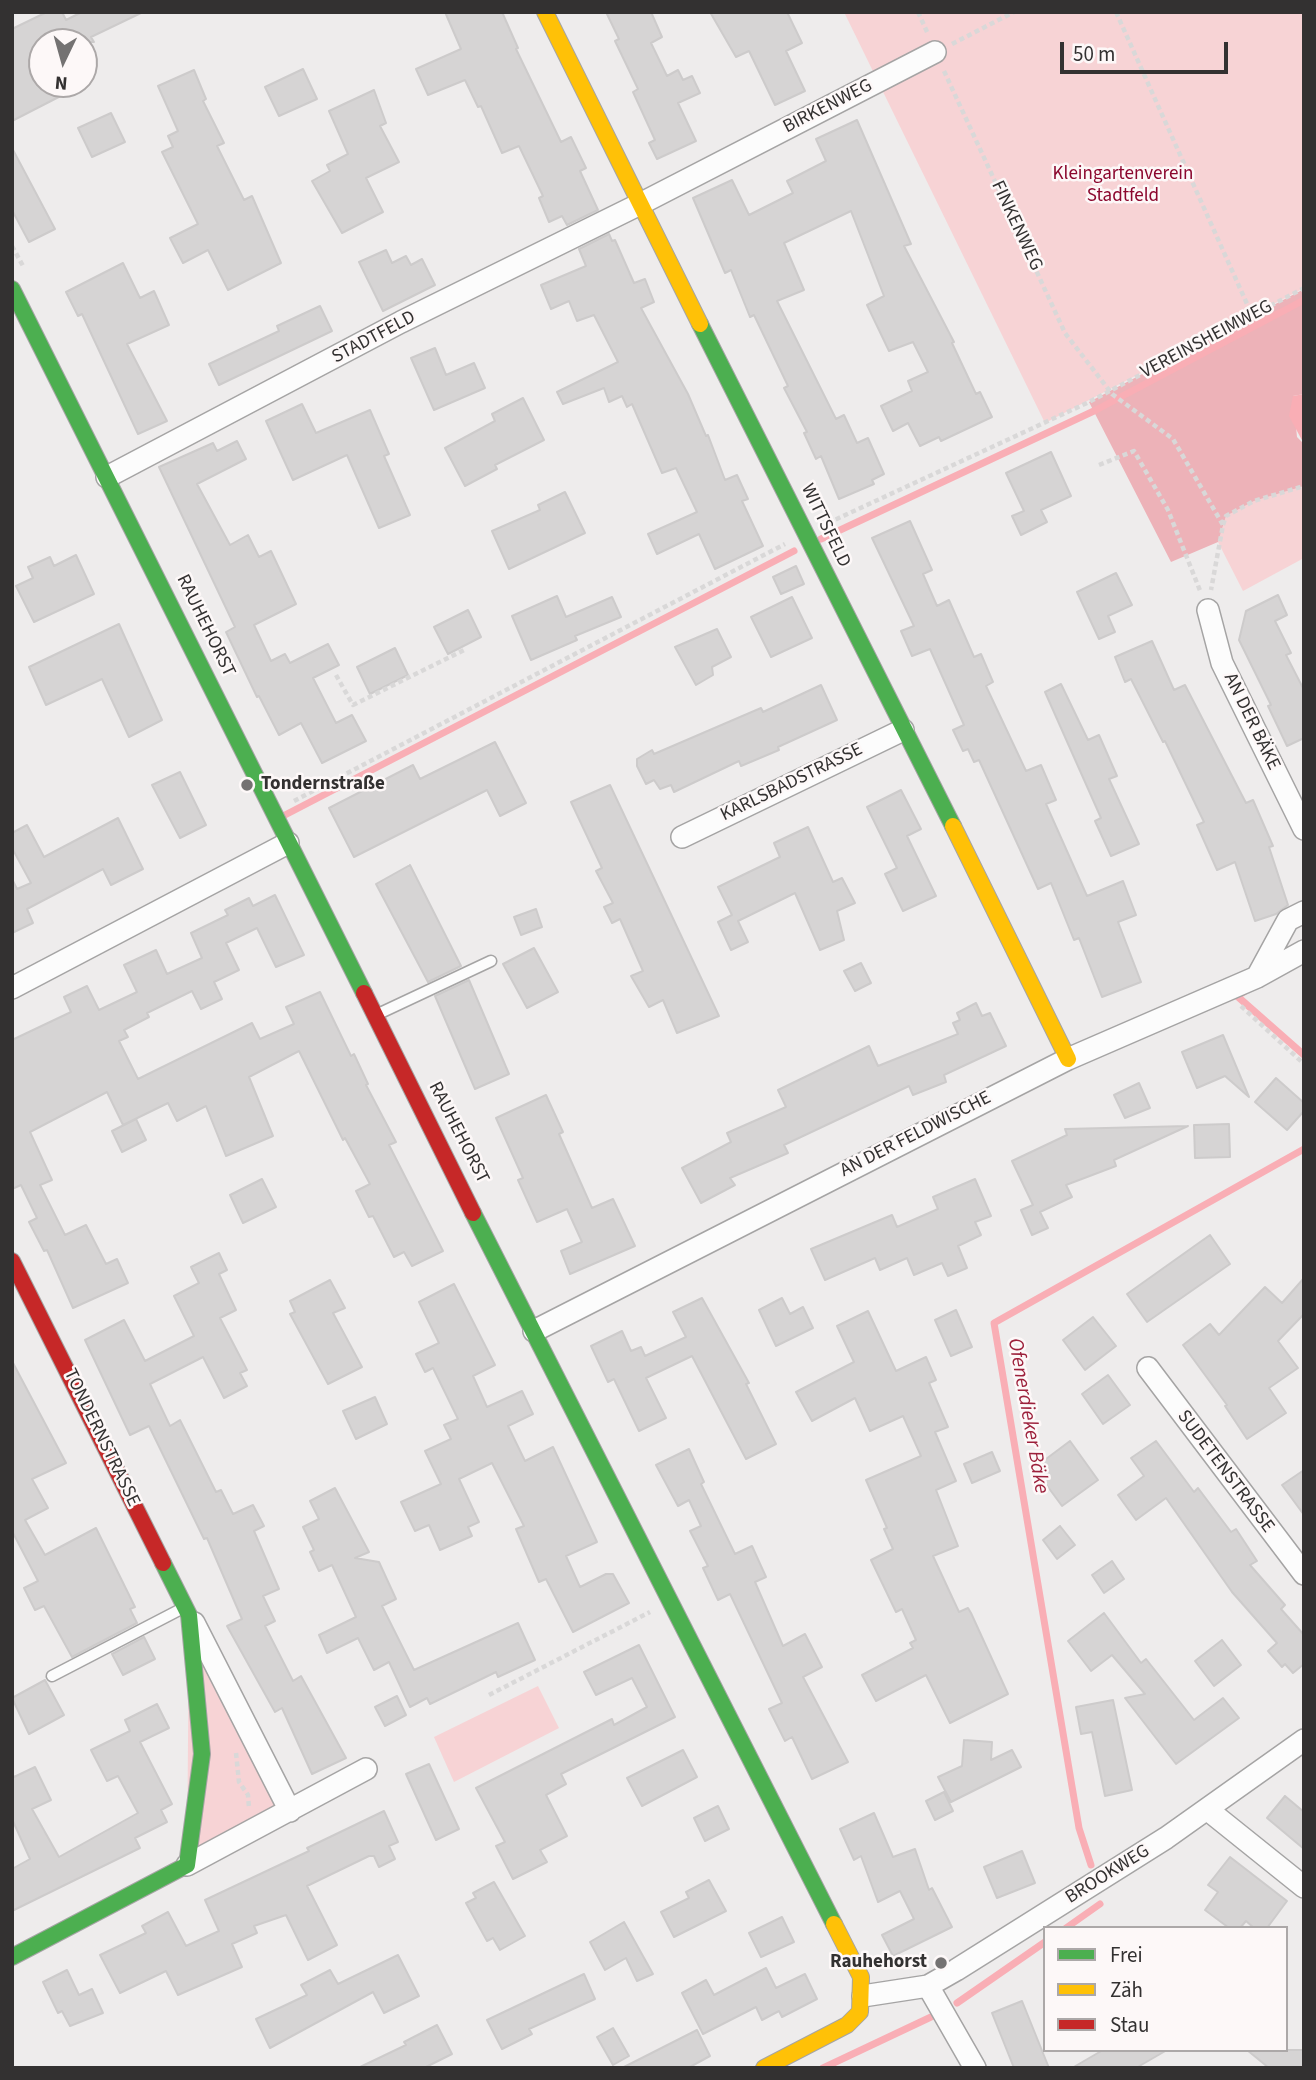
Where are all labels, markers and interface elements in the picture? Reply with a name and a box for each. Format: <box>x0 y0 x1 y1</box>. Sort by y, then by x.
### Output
north arrow <box>28 28 98 98</box>
scale bar <box>1064 28 1232 72</box>
text: 50 m <box>1073 39 1115 69</box>
text: N <box>54 68 69 96</box>
street label: BIRKENWEG <box>780 75 876 139</box>
park label: Kleingartenverein Stadtfeld <box>1053 164 1193 208</box>
street label: FINKENWEG <box>985 177 1047 275</box>
street label: VEREINSHEIMWEG <box>1137 296 1277 384</box>
street label: STADTFELD <box>328 307 420 369</box>
street label: WITTSFELD <box>795 481 855 571</box>
street label: RAUHEHORST <box>170 571 240 681</box>
street label: AN DER BÄKE <box>1218 670 1284 774</box>
street label: KARLSBADSTRASSE <box>717 739 867 827</box>
place label: Tondernstraße <box>261 774 385 796</box>
marker: Tondernstraße <box>239 777 255 793</box>
street label: RAUHEHORST <box>423 1078 493 1188</box>
street label: AN DER FELDWISCHE <box>837 1087 995 1183</box>
water label: Ofenerdieker Bäke <box>1001 1336 1053 1496</box>
street label: TONDERNSTRASSE <box>58 1365 144 1511</box>
street label: SUDETENSTRASSE <box>1171 1406 1279 1538</box>
street label: BROOKWEG <box>1062 1840 1154 1910</box>
legend <box>1043 1926 1288 2052</box>
text: Frei <box>1110 1940 1143 1970</box>
place label: Rauhehorst <box>830 1952 927 1974</box>
marker: Rauhehorst <box>933 1955 949 1971</box>
text: Zäh <box>1110 1975 1143 2005</box>
text: Stau <box>1110 2010 1149 2040</box>

